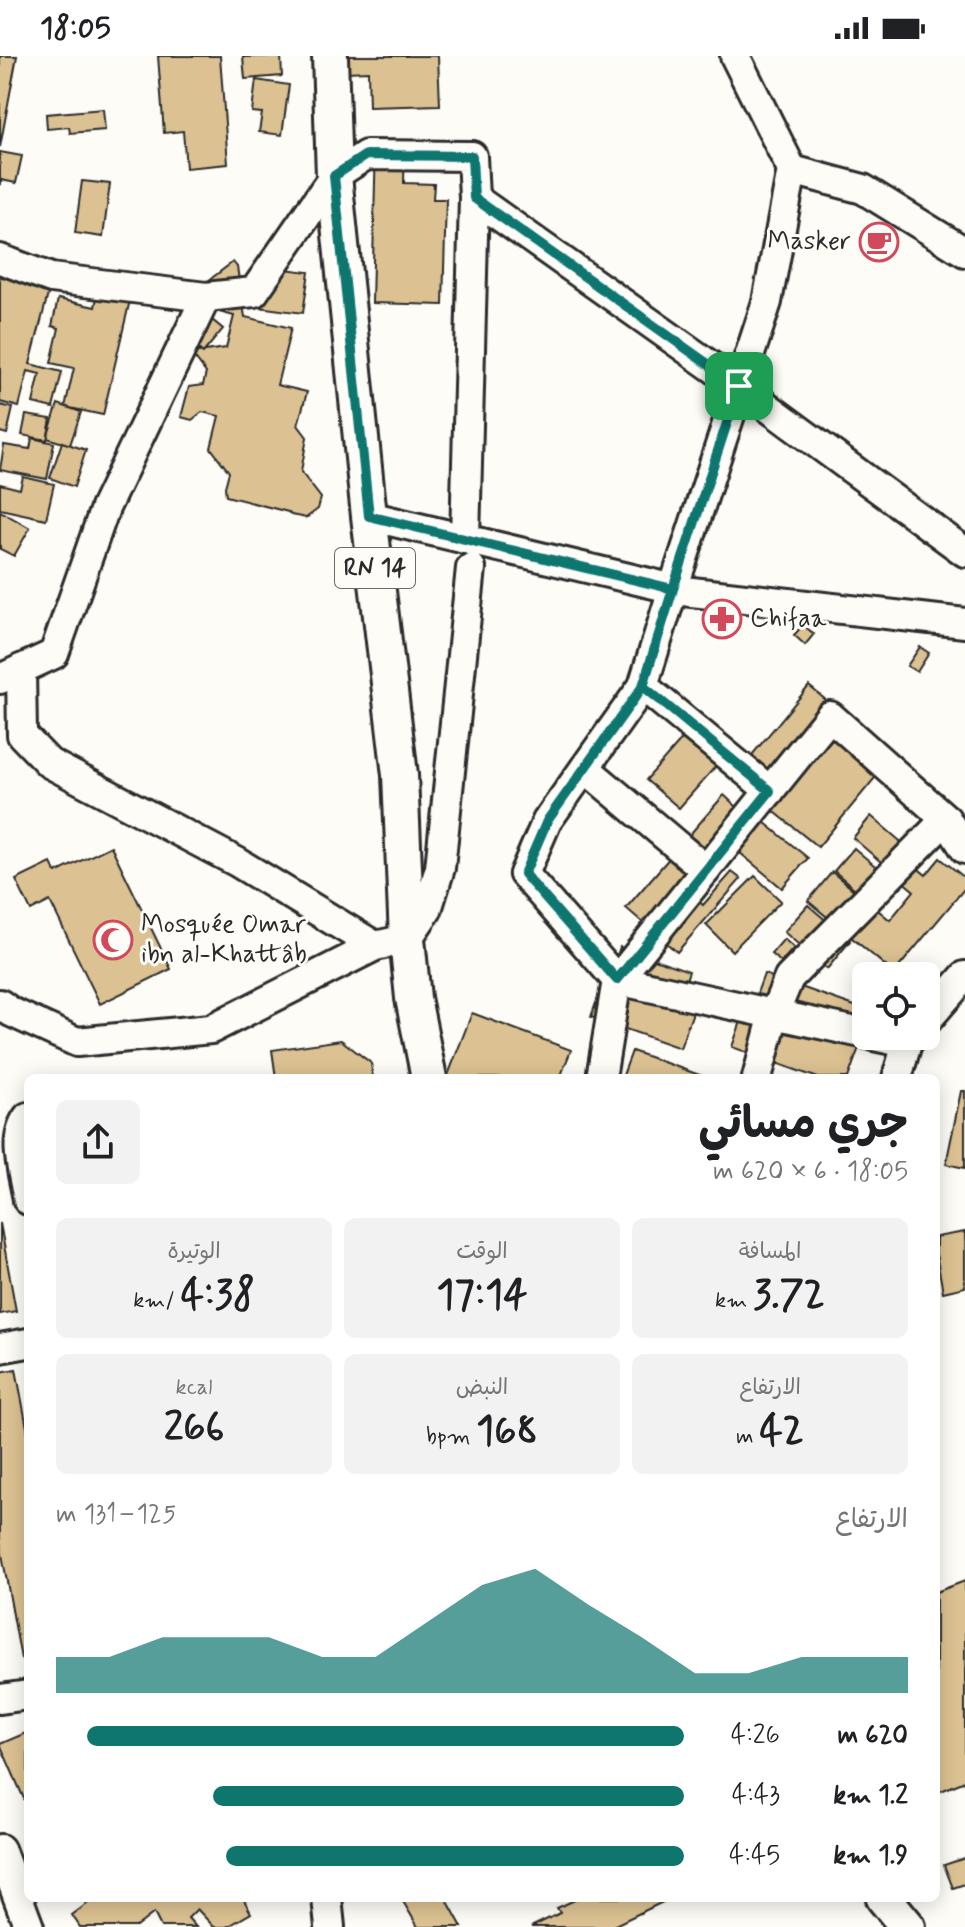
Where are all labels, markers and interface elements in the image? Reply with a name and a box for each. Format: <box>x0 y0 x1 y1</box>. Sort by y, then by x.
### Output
text: 18:05 <box>40 9 111 48</box>
cafe icon: Masker <box>858 221 900 263</box>
place label: Masker <box>768 225 851 259</box>
pin <box>705 352 773 420</box>
icon: arrive <box>717 364 761 408</box>
road number: RN 14 <box>335 548 415 588</box>
pharmacy icon: Chifaa <box>701 598 743 640</box>
place label: Chifaa <box>750 602 827 636</box>
place label: Mosquée Omar ibn al-Khattâb <box>141 908 307 972</box>
mosque icon: Mosquée Omar ibn al-Khattâb <box>92 919 134 961</box>
map controls <box>852 962 940 1050</box>
button: locate <box>852 962 940 1050</box>
text: جري مسائي <box>698 1096 908 1154</box>
button: share <box>56 1100 140 1184</box>
text: 18:05 · 6 × 620 m <box>713 1155 908 1189</box>
text: الوتيرة <box>167 1238 221 1266</box>
text: الوقت <box>456 1238 508 1266</box>
text: المسافة <box>739 1238 801 1266</box>
text: 4:38 <box>181 1270 255 1322</box>
text: 17:14 <box>437 1270 527 1322</box>
text: 3.72 <box>753 1270 825 1322</box>
text: /km <box>133 1287 181 1315</box>
text: km <box>715 1287 753 1315</box>
text: kcal <box>176 1374 212 1402</box>
text: النبض <box>456 1374 508 1402</box>
text: الارتفاع <box>739 1374 801 1402</box>
text: 266 <box>164 1402 224 1454</box>
text: 168 <box>476 1406 538 1458</box>
text: 42 <box>760 1406 804 1458</box>
text: bpm <box>426 1423 476 1451</box>
text: m <box>736 1423 760 1451</box>
text: 125–131 m <box>56 1498 176 1532</box>
text: الارتفاع <box>835 1503 908 1537</box>
text: 4:26 <box>731 1719 780 1753</box>
text: 620 m <box>838 1719 908 1753</box>
text: 4:43 <box>732 1779 780 1813</box>
text: 1.2 km <box>833 1779 908 1813</box>
text: 4:45 <box>729 1839 780 1873</box>
text: 1.9 km <box>833 1839 908 1873</box>

